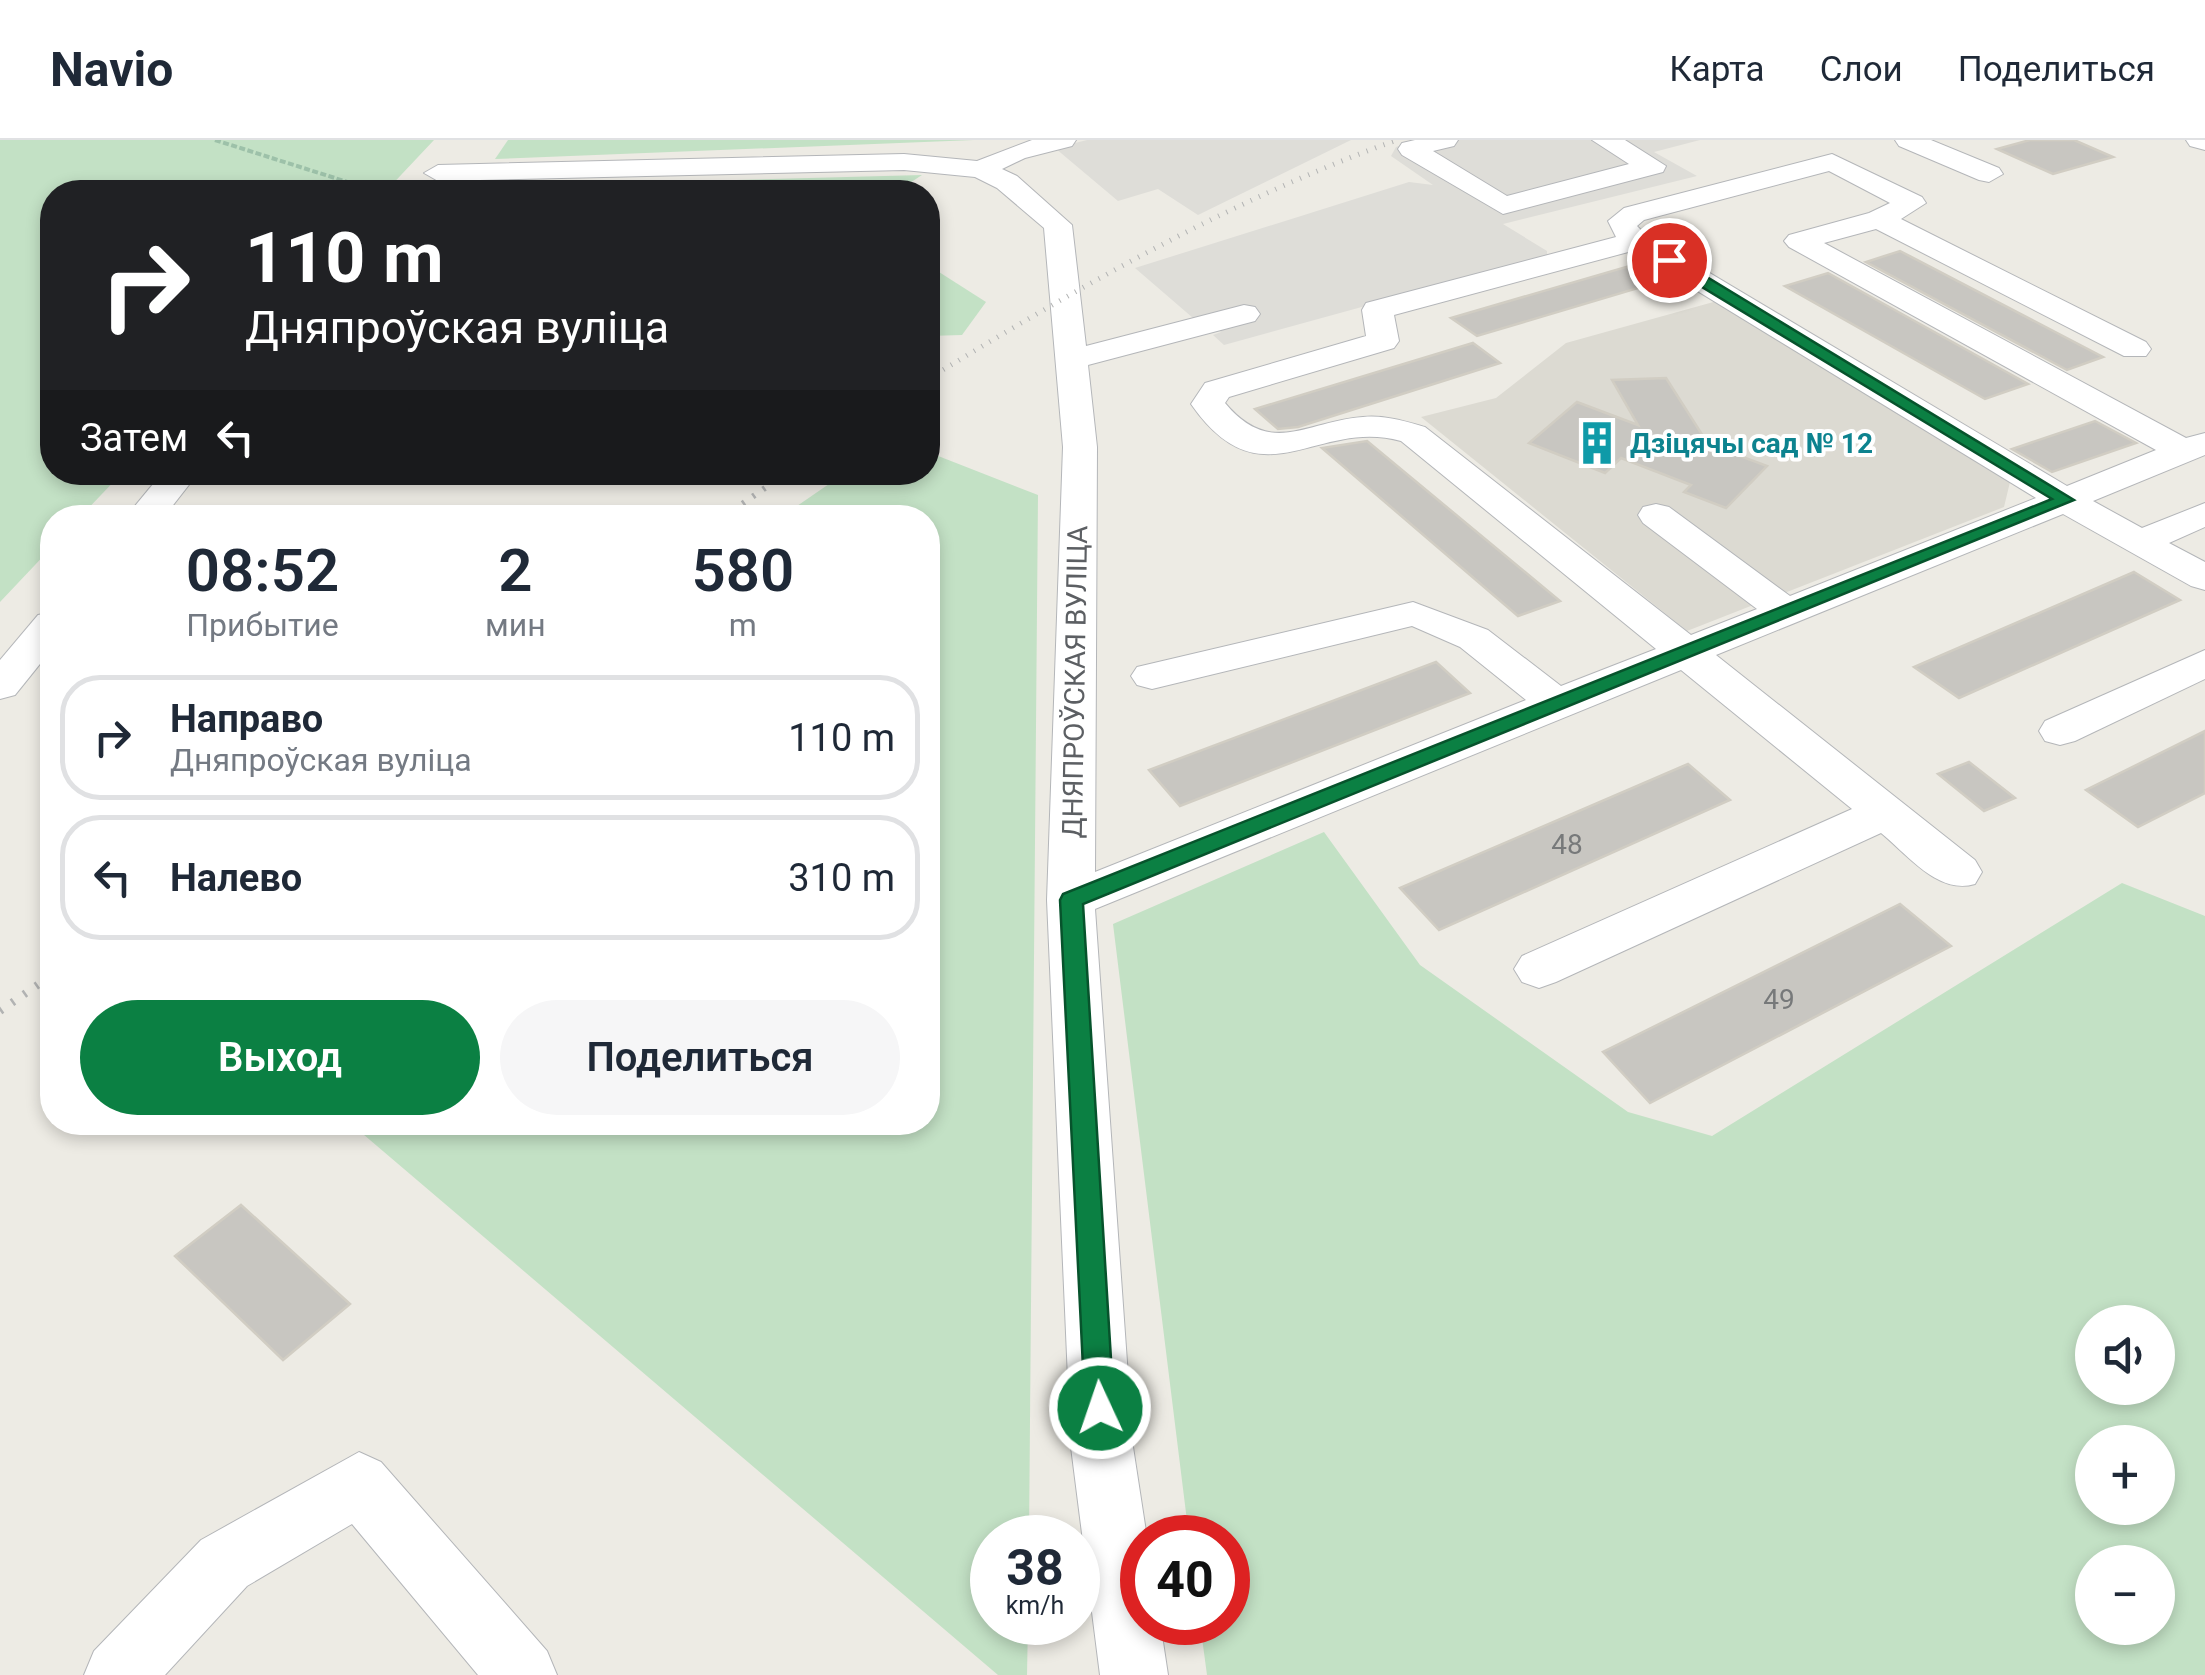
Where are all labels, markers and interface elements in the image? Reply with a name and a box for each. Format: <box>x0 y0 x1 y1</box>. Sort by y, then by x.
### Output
text: Navio <box>50 41 173 98</box>
text: Карта <box>1669 49 1765 90</box>
text: Слои <box>1820 49 1903 90</box>
text: Поделиться <box>1958 49 2155 90</box>
text: 110 m <box>245 217 444 299</box>
pin <box>1627 218 1712 303</box>
icon: right <box>80 220 210 350</box>
icon: arrive <box>1642 233 1697 288</box>
text: Дняпроўская вуліца <box>245 301 669 354</box>
icon: left <box>208 410 263 465</box>
text: Затем <box>80 416 188 460</box>
building icon: Дзіцячы сад № 12 <box>1573 419 1621 467</box>
place label: Дзіцячы сад № 12 <box>1630 427 1873 460</box>
street label: ДНЯПРОЎСКАЯ ВУЛІЦА <box>1056 525 1094 839</box>
text: 08:52 <box>186 535 339 606</box>
text: 2 <box>498 535 532 606</box>
text: 580 <box>691 535 794 606</box>
text: Прибытие <box>186 606 339 644</box>
text: мин <box>485 606 546 644</box>
text: m <box>729 606 757 644</box>
text: Направо <box>170 697 323 741</box>
icon: right <box>85 710 140 765</box>
text: 110 m <box>788 716 895 760</box>
text: Дняпроўская вуліца <box>170 741 472 779</box>
house number: 48 <box>1551 828 1583 861</box>
icon: left <box>85 850 140 905</box>
text: Налево <box>170 856 302 900</box>
text: 310 m <box>788 856 895 900</box>
house number: 49 <box>1763 983 1795 1016</box>
button: Выход <box>80 1000 480 1115</box>
button: Поделиться <box>500 1000 900 1115</box>
map controls <box>2075 1305 2175 1645</box>
button: sound <box>2075 1305 2175 1405</box>
position arrow <box>1048 1356 1152 1460</box>
button: + <box>2075 1425 2175 1525</box>
speed limit sign: 40 <box>1120 1515 1250 1645</box>
text: 38 <box>1006 1539 1064 1597</box>
button: − <box>2075 1545 2175 1645</box>
text: km/h <box>1006 1591 1064 1620</box>

